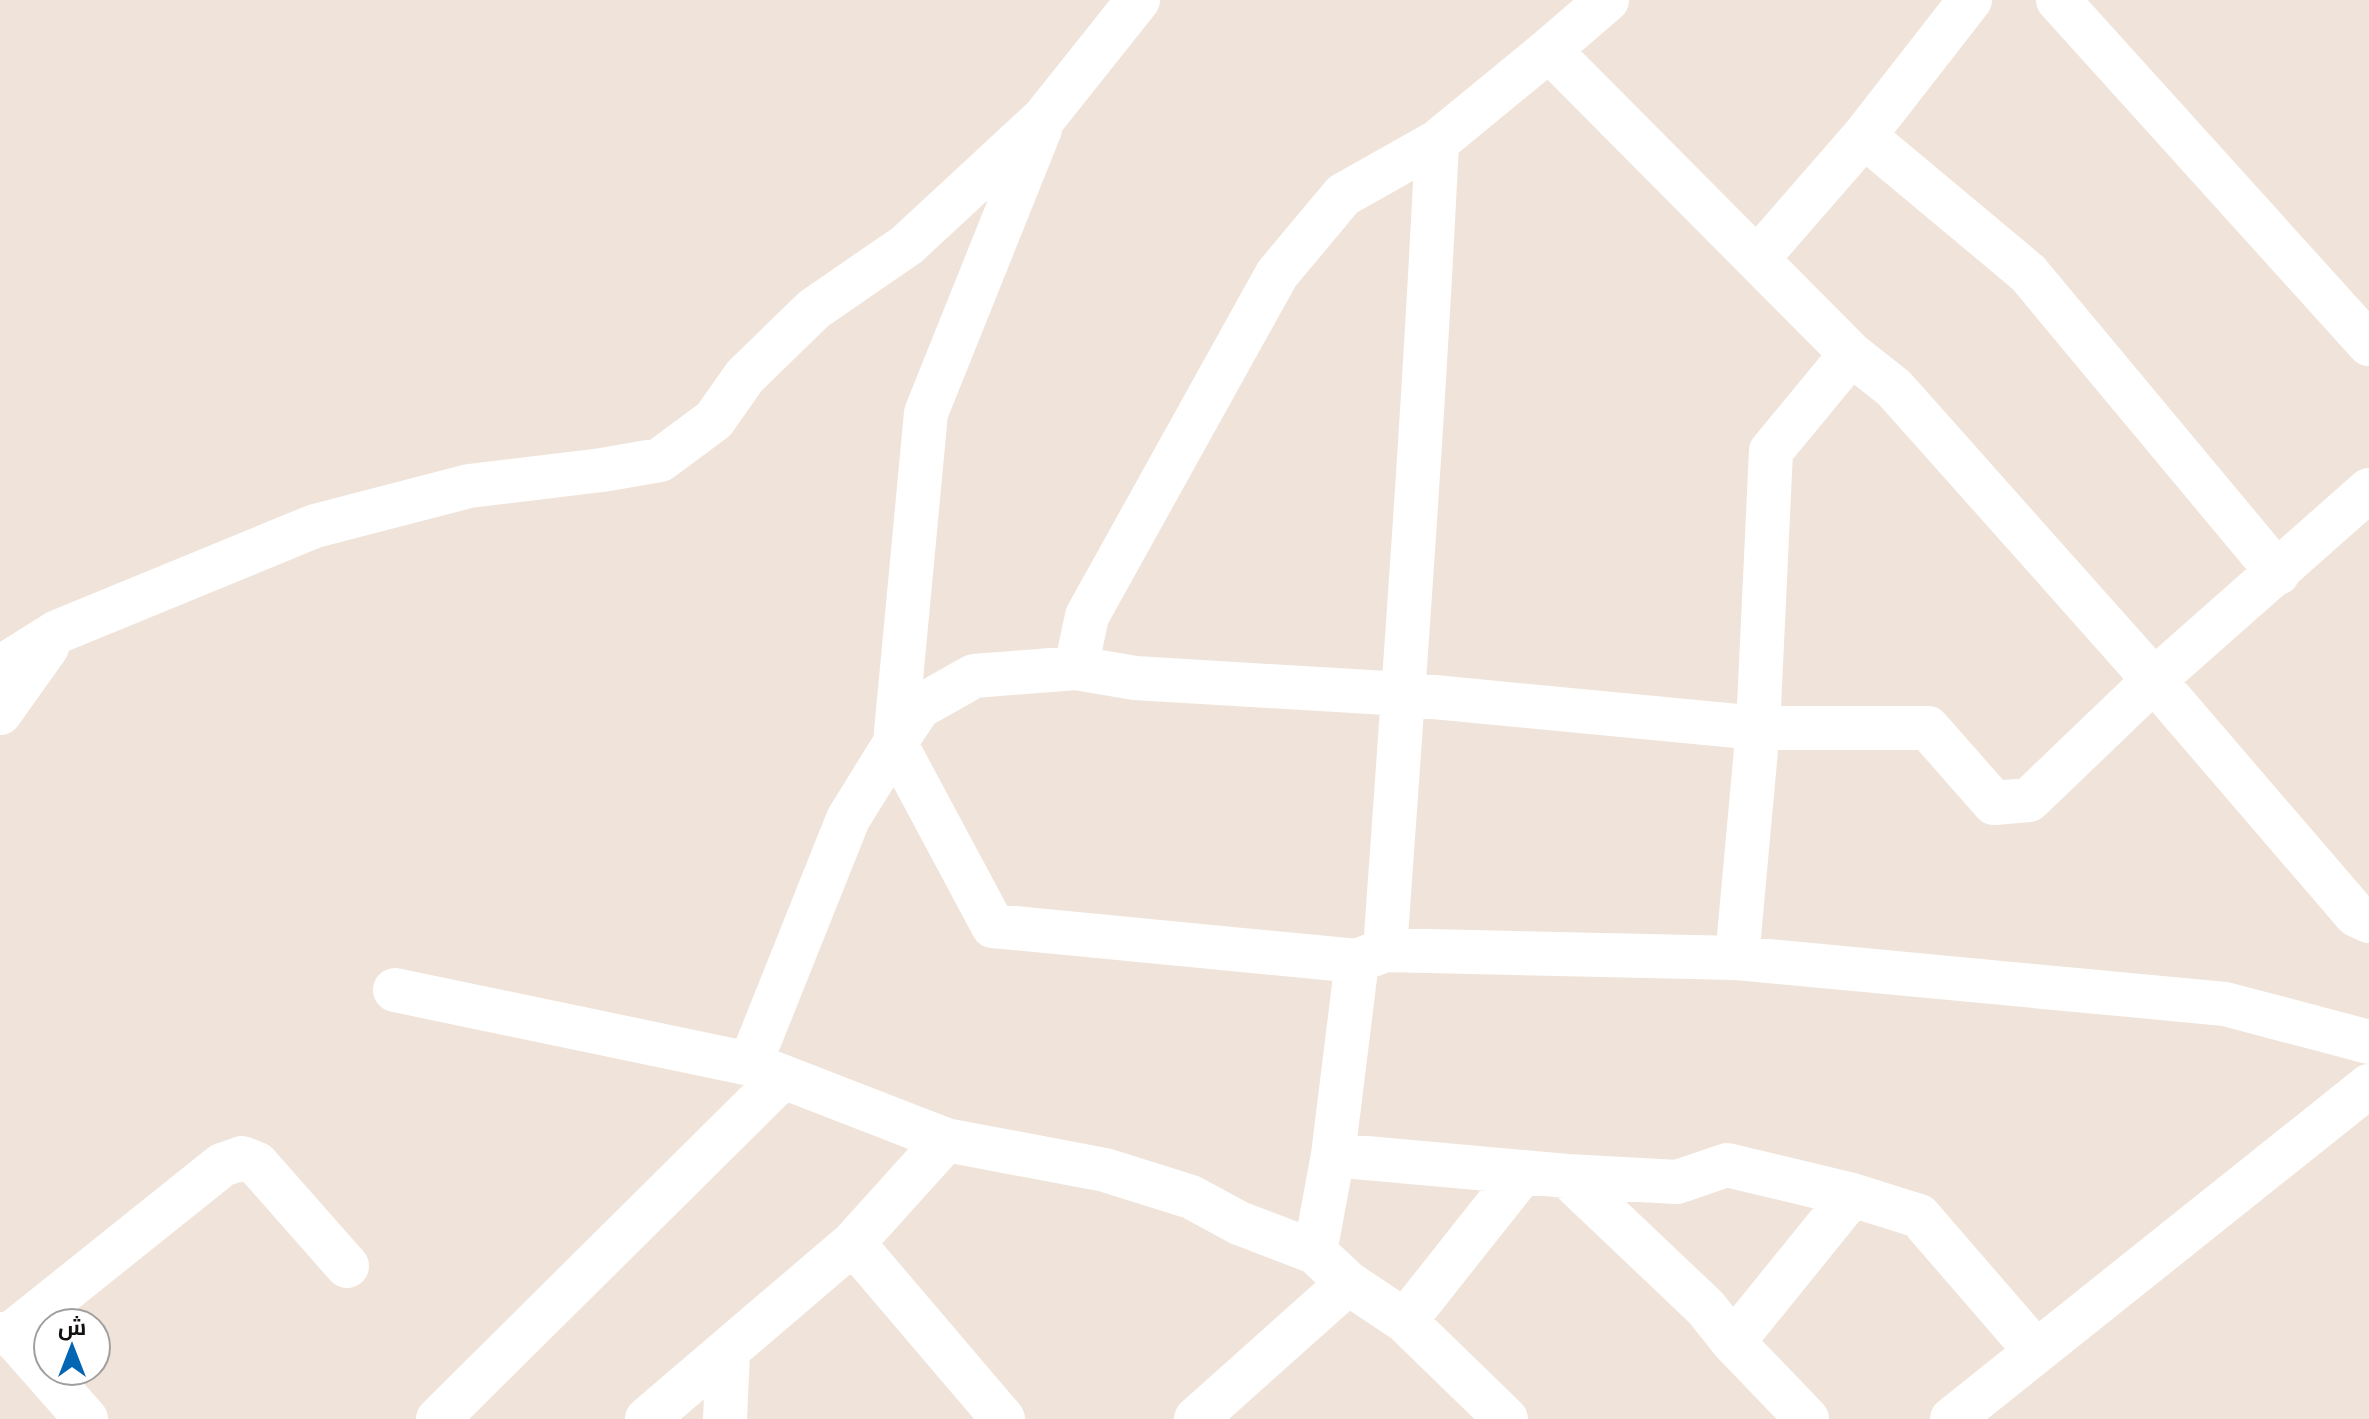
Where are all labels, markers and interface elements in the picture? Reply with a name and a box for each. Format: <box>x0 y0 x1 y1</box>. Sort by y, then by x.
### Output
north arrow <box>32 1307 112 1387</box>
text: ش <box>58 1314 86 1341</box>

